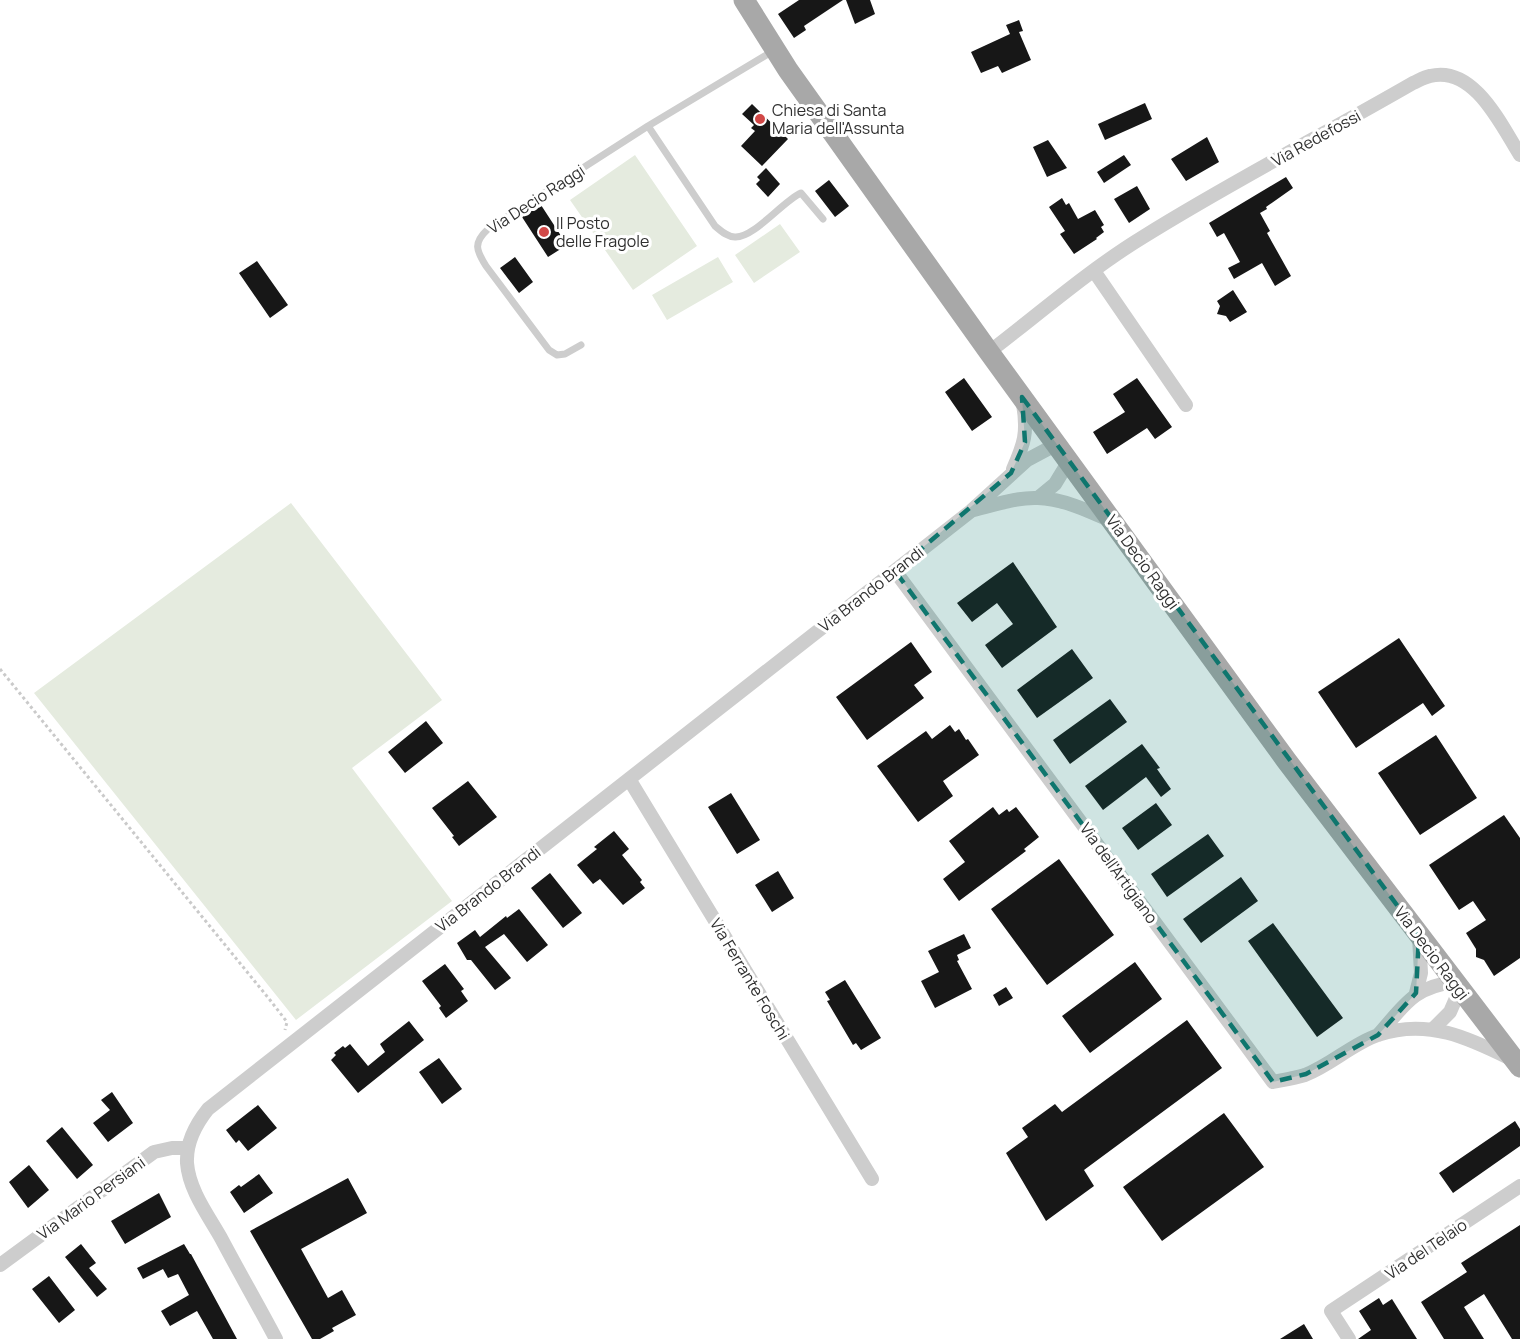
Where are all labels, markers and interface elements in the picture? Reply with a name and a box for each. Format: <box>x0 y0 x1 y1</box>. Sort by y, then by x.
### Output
place label: Chiesa di Santa Maria dell'Assunta <box>772 99 905 139</box>
street label: Via Redefossi <box>1268 104 1364 172</box>
marker: Chiesa di Santa Maria dell'Assunta <box>753 112 767 126</box>
street label: Via Decio Raggi <box>483 159 589 239</box>
place label: Il Posto delle Fragole <box>556 212 649 252</box>
marker: Il Posto delle Fragole <box>537 225 551 239</box>
street label: Via Decio Raggi <box>1101 510 1185 614</box>
street label: Via Brando Brandi <box>814 541 928 637</box>
street label: Via dell'Artigiano <box>1075 818 1163 928</box>
street label: Via Brando Brandi <box>431 841 545 937</box>
street label: Via Decio Raggi <box>1390 902 1474 1004</box>
street label: Via Ferrante Foschi <box>705 914 795 1044</box>
street label: Via Mario Persiani <box>33 1151 149 1245</box>
street label: Via del Telaio <box>1381 1213 1471 1285</box>

